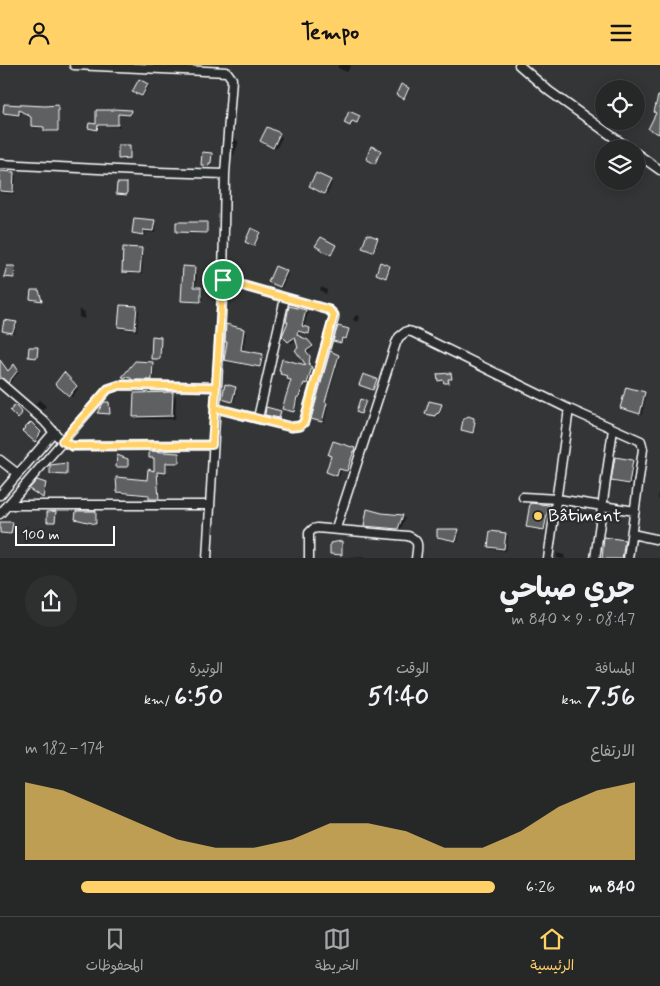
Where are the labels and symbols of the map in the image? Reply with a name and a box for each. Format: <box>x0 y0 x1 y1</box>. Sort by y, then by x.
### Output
pin <box>202 259 244 301</box>
place label: Bâtiment <box>548 504 621 528</box>
marker: Bâtiment <box>532 510 544 522</box>
scale bar <box>15 523 115 547</box>

